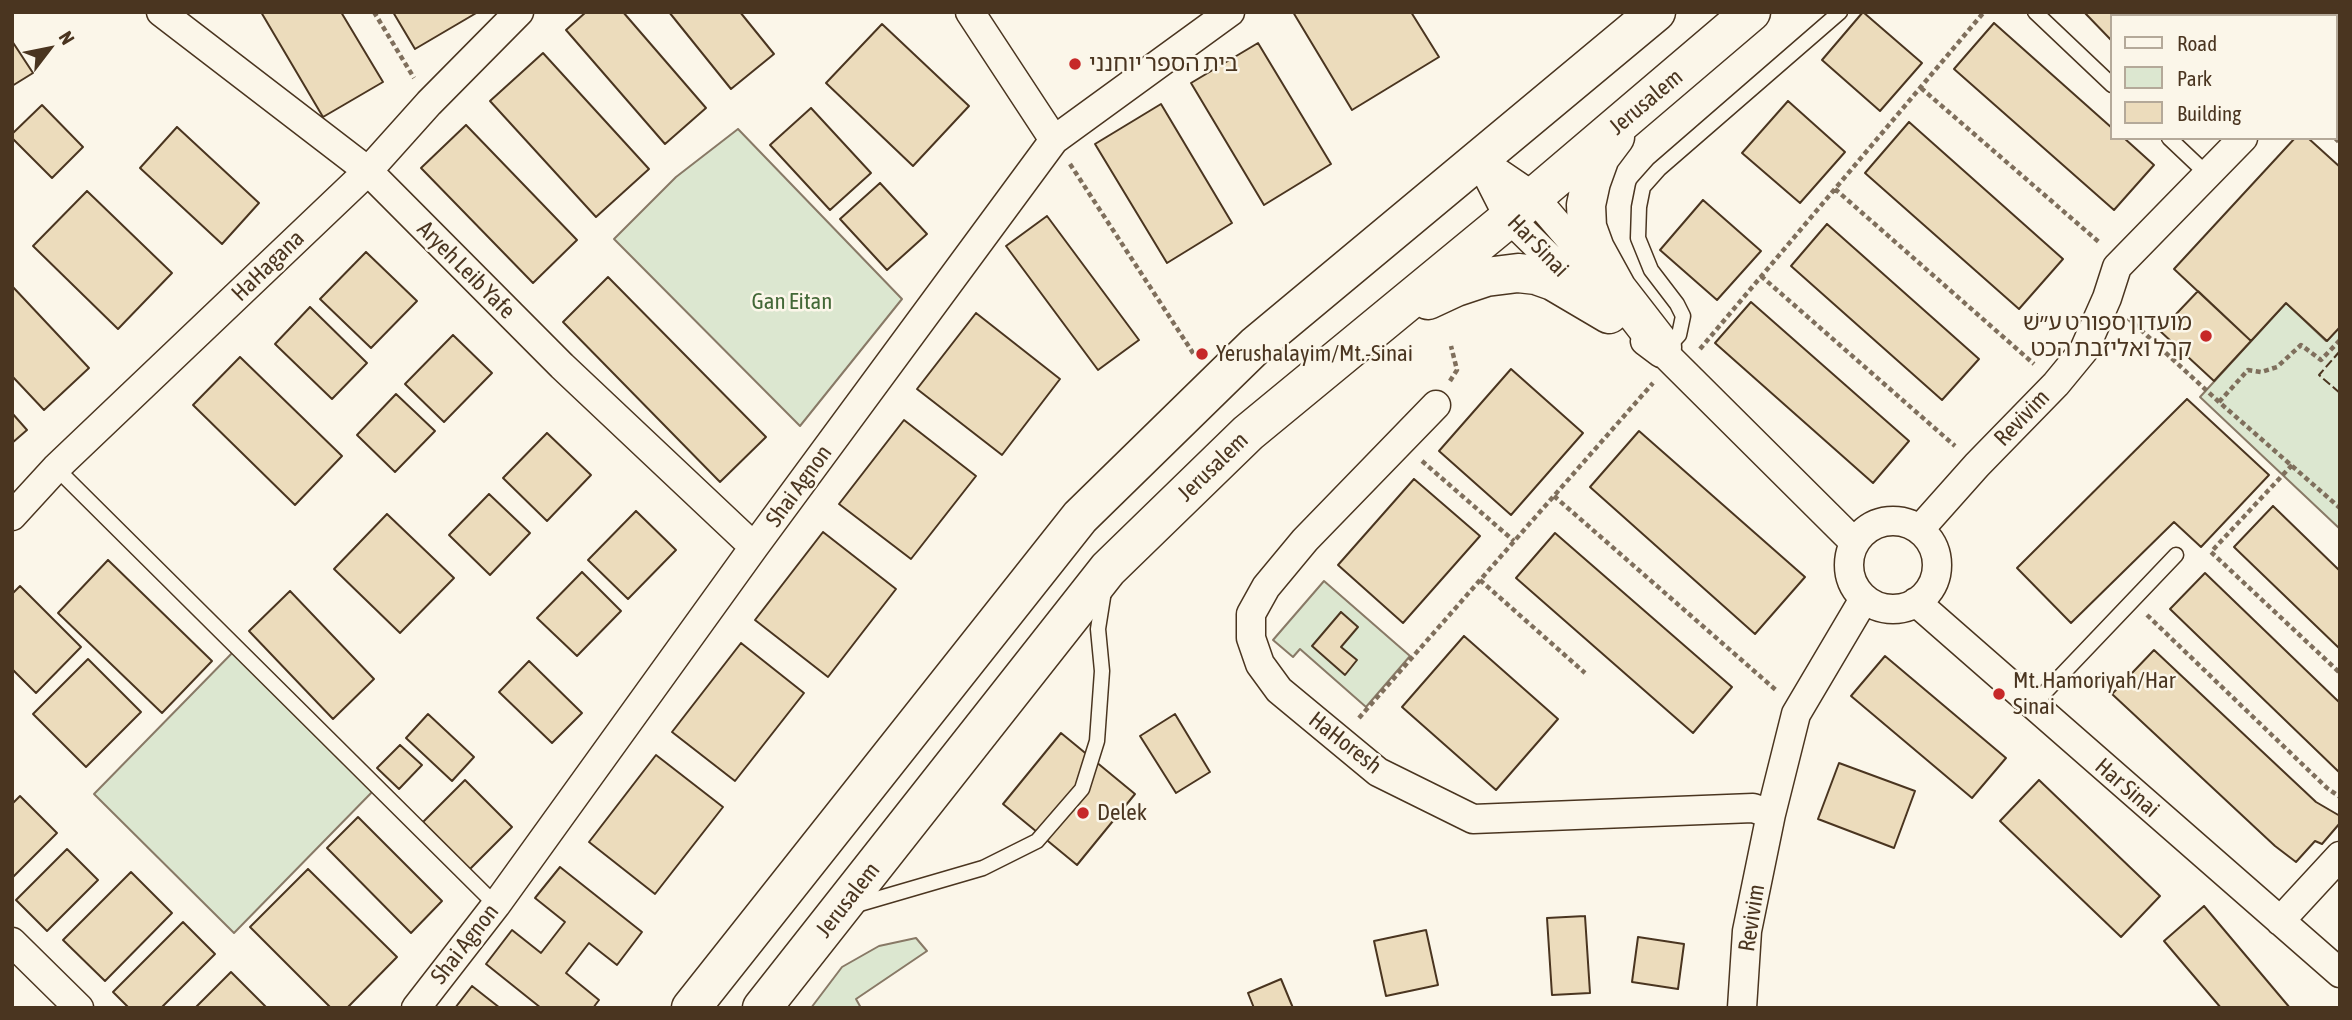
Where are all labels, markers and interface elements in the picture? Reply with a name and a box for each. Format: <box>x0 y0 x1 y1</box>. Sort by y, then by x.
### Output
north arrow <box>14 14 84 84</box>
legend <box>2110 14 2338 140</box>
text: N <box>55 27 79 48</box>
text: Road <box>2177 31 2217 55</box>
place label: בית הספר יוחנני <box>1089 50 1238 78</box>
marker: בית הספר יוחנני <box>1067 56 1083 72</box>
street label: Jerusalem <box>1604 63 1688 141</box>
text: Park <box>2177 66 2212 90</box>
text: Building <box>2177 101 2241 125</box>
street label: Har Sinai <box>1502 209 1574 283</box>
street label: Aryeh Leib Yafe <box>411 215 521 325</box>
street label: HaHagana <box>226 225 310 307</box>
park label: Gan Eitan <box>752 288 832 316</box>
place label: מועדון ספורט ע״שׁ קרל ואליזבת הכט <box>2023 309 2192 363</box>
marker: מועדון ספורט ע״שׁ קרל ואליזבת הכט <box>2198 328 2214 344</box>
place label: Yerushalayim/Mt.-Sinai <box>1216 340 1413 368</box>
marker: Yerushalayim/Mt.-Sinai <box>1194 346 1210 362</box>
street label: Revivim <box>1989 384 2055 452</box>
street label: Jerusalem <box>1172 427 1254 507</box>
street label: Shai Agnon <box>760 440 838 532</box>
place label: Mt. Hamoriyah/Har Sinai <box>2013 667 2175 721</box>
marker: Mt. Hamoriyah/Har Sinai <box>1991 686 2007 702</box>
street label: HaHoresh <box>1303 706 1387 780</box>
street label: Har Sinai <box>2089 753 2165 823</box>
place label: Delek <box>1097 799 1147 827</box>
marker: Delek <box>1075 805 1091 821</box>
street label: Jerusalem <box>810 857 886 943</box>
street label: Revivim <box>1733 882 1771 954</box>
street label: Shai Agnon <box>425 898 505 990</box>

